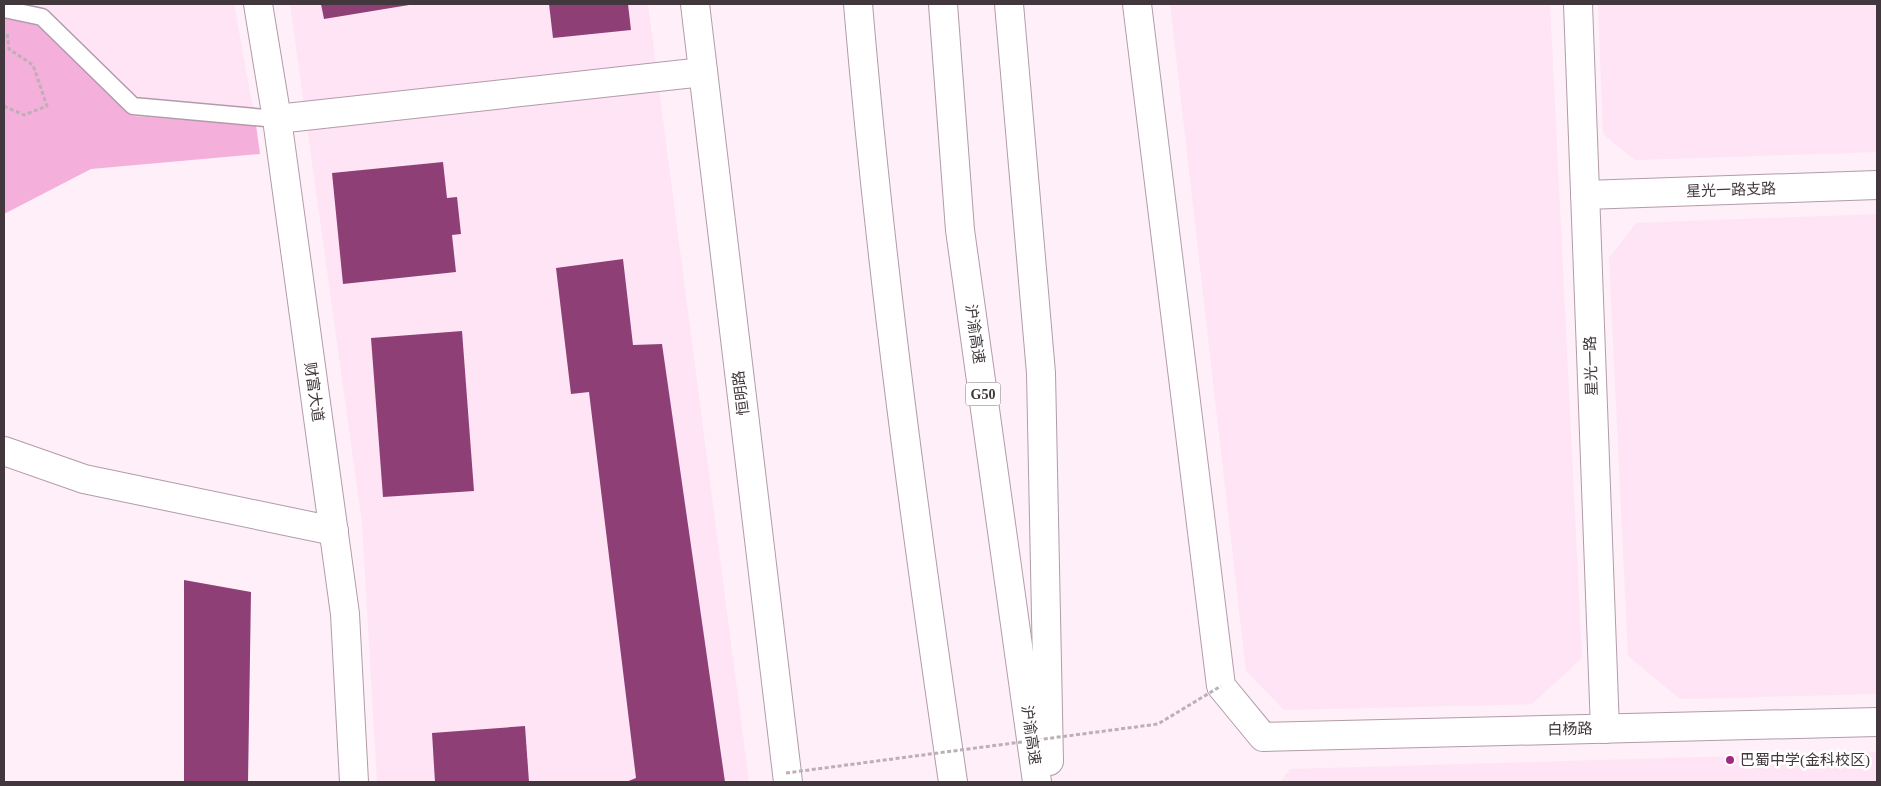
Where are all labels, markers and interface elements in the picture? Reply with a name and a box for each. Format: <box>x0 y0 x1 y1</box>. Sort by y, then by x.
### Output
street label: 星光一路支路 <box>1686 180 1776 200</box>
street label: 沪渝高速 <box>963 303 987 365</box>
street label: 星光一路 <box>1582 336 1600 396</box>
street label: 财富大道 <box>302 361 326 423</box>
street label: 恒明路 <box>730 370 752 416</box>
road number: G50 <box>966 382 1000 406</box>
street label: 沪渝高速 <box>1019 704 1043 766</box>
street label: 白杨路 <box>1547 721 1593 737</box>
place label: 巴蜀中学(金科校区) <box>1740 751 1870 769</box>
marker: 巴蜀中学(金科校区) <box>1724 754 1736 766</box>

